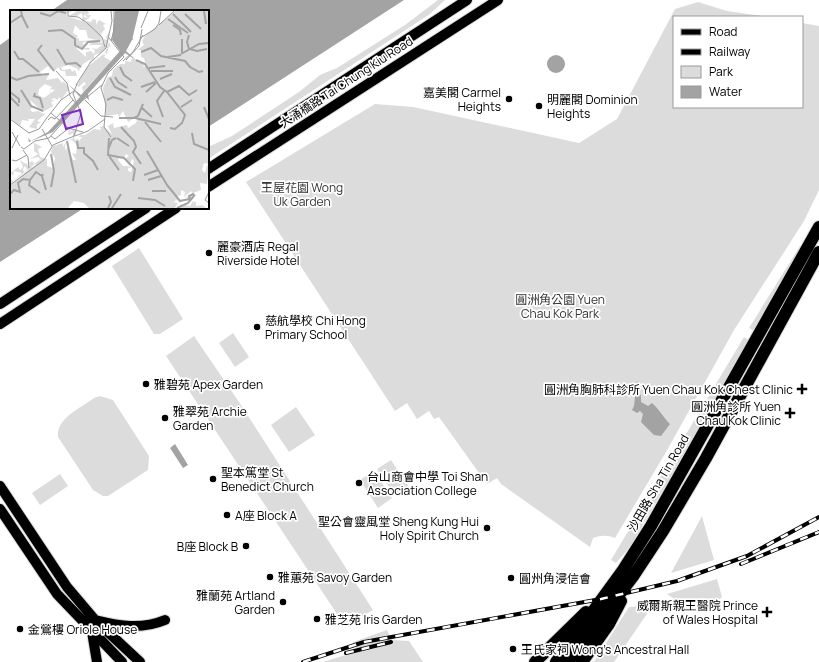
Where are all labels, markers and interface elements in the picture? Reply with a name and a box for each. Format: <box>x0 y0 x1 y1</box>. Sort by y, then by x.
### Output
inset map <box>10 10 209 209</box>
legend <box>673 16 803 108</box>
text: Road <box>709 23 737 40</box>
street label: 大涌橋路 Tai Chung Kiu Road <box>276 32 416 132</box>
text: Railway <box>709 43 751 60</box>
text: Park <box>709 63 734 80</box>
text: Water <box>709 83 743 100</box>
place label: 嘉美閣 Carmel Heights <box>423 84 501 115</box>
place label: 明麗閣 Dominion Heights <box>547 91 638 122</box>
marker: 嘉美閣 Carmel Heights <box>504 94 514 104</box>
marker: 明麗閣 Dominion Heights <box>534 101 544 111</box>
park label: 王屋花園 Wong Uk Garden <box>261 179 343 210</box>
place label: 麗豪酒店 Regal Riverside Hotel <box>217 238 300 269</box>
marker: 麗豪酒店 Regal Riverside Hotel <box>204 248 214 258</box>
park label: 圓洲角公園 Yuen Chau Kok Park <box>515 291 605 322</box>
place label: 慈航學校 Chi Hong Primary School <box>265 312 366 343</box>
marker: 慈航學校 Chi Hong Primary School <box>252 322 262 332</box>
place label: 雅碧苑 Apex Garden <box>154 376 263 393</box>
marker: 雅碧苑 Apex Garden <box>141 379 151 389</box>
place label: 圓洲角胸肺科診所 Yuen Chau Kok Chest Clinic <box>544 381 793 398</box>
marker: 圓洲角胸肺科診所 Yuen Chau Kok Chest Clinic <box>796 383 808 395</box>
place label: 圓洲角診所 Yuen Chau Kok Clinic <box>691 398 781 429</box>
place label: 雅翠苑 Archie Garden <box>173 403 247 434</box>
marker: 圓洲角診所 Yuen Chau Kok Clinic <box>784 407 796 419</box>
marker: 雅翠苑 Archie Garden <box>160 413 170 423</box>
street label: 沙田路 Sha Tin Road <box>623 431 693 535</box>
place label: 聖本篤堂 St Benedict Church <box>221 464 314 495</box>
place label: 台山商會中學 Toi Shan Association College <box>367 468 488 499</box>
marker: 聖本篤堂 St Benedict Church <box>208 474 218 484</box>
marker: 台山商會中學 Toi Shan Association College <box>354 478 364 488</box>
place label: A座 Block A <box>235 507 297 524</box>
marker: A座 Block A <box>222 510 232 520</box>
place label: 聖公會靈風堂 Sheng Kung Hui Holy Spirit Church <box>318 513 479 544</box>
marker: 聖公會靈風堂 Sheng Kung Hui Holy Spirit Church <box>482 523 492 533</box>
place label: B座 Block B <box>177 538 238 555</box>
marker: B座 Block B <box>241 541 251 551</box>
place label: 雅蕙苑 Savoy Garden <box>278 569 392 586</box>
place label: 圓州角浸信會 <box>519 570 591 587</box>
marker: 雅蕙苑 Savoy Garden <box>265 572 275 582</box>
marker: 圓州角浸信會 <box>506 573 516 583</box>
place label: 雅蘭苑 Artland Garden <box>196 587 275 618</box>
marker: 雅蘭苑 Artland Garden <box>278 597 288 607</box>
place label: 威爾斯親王醫院 Prince of Wales Hospital <box>637 597 758 628</box>
marker: 威爾斯親王醫院 Prince of Wales Hospital <box>761 606 773 618</box>
place label: 雅芝苑 Iris Garden <box>325 611 422 628</box>
marker: 雅芝苑 Iris Garden <box>312 614 322 624</box>
place label: 金鶯樓 Oriole House <box>28 621 137 638</box>
marker: 金鶯樓 Oriole House <box>15 624 25 634</box>
place label: 王氏家祠 Wong's Ancestral Hall <box>521 641 689 658</box>
marker: 王氏家祠 Wong's Ancestral Hall <box>508 644 518 654</box>

